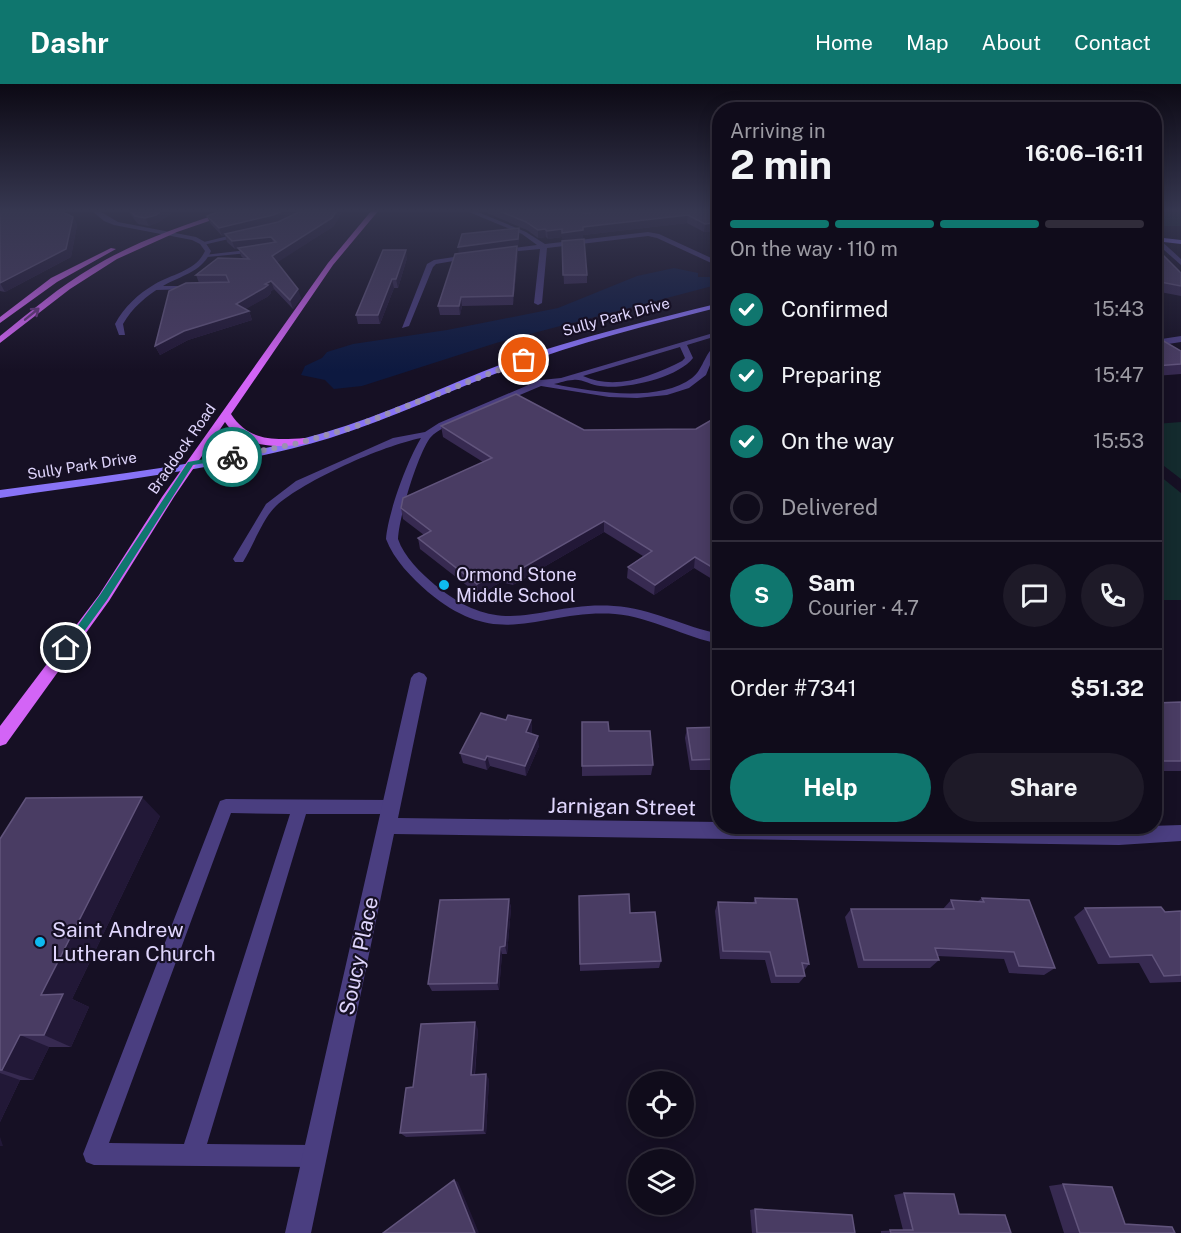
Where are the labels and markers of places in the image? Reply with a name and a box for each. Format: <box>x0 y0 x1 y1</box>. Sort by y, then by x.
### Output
pin <box>498 334 549 385</box>
place label: Ormond Stone Middle School <box>456 564 577 606</box>
marker: Ormond Stone Middle School <box>437 578 451 592</box>
pin <box>40 622 91 673</box>
place label: Saint Andrew Lutheran Church <box>52 917 216 966</box>
marker: Saint Andrew Lutheran Church <box>33 935 47 949</box>

